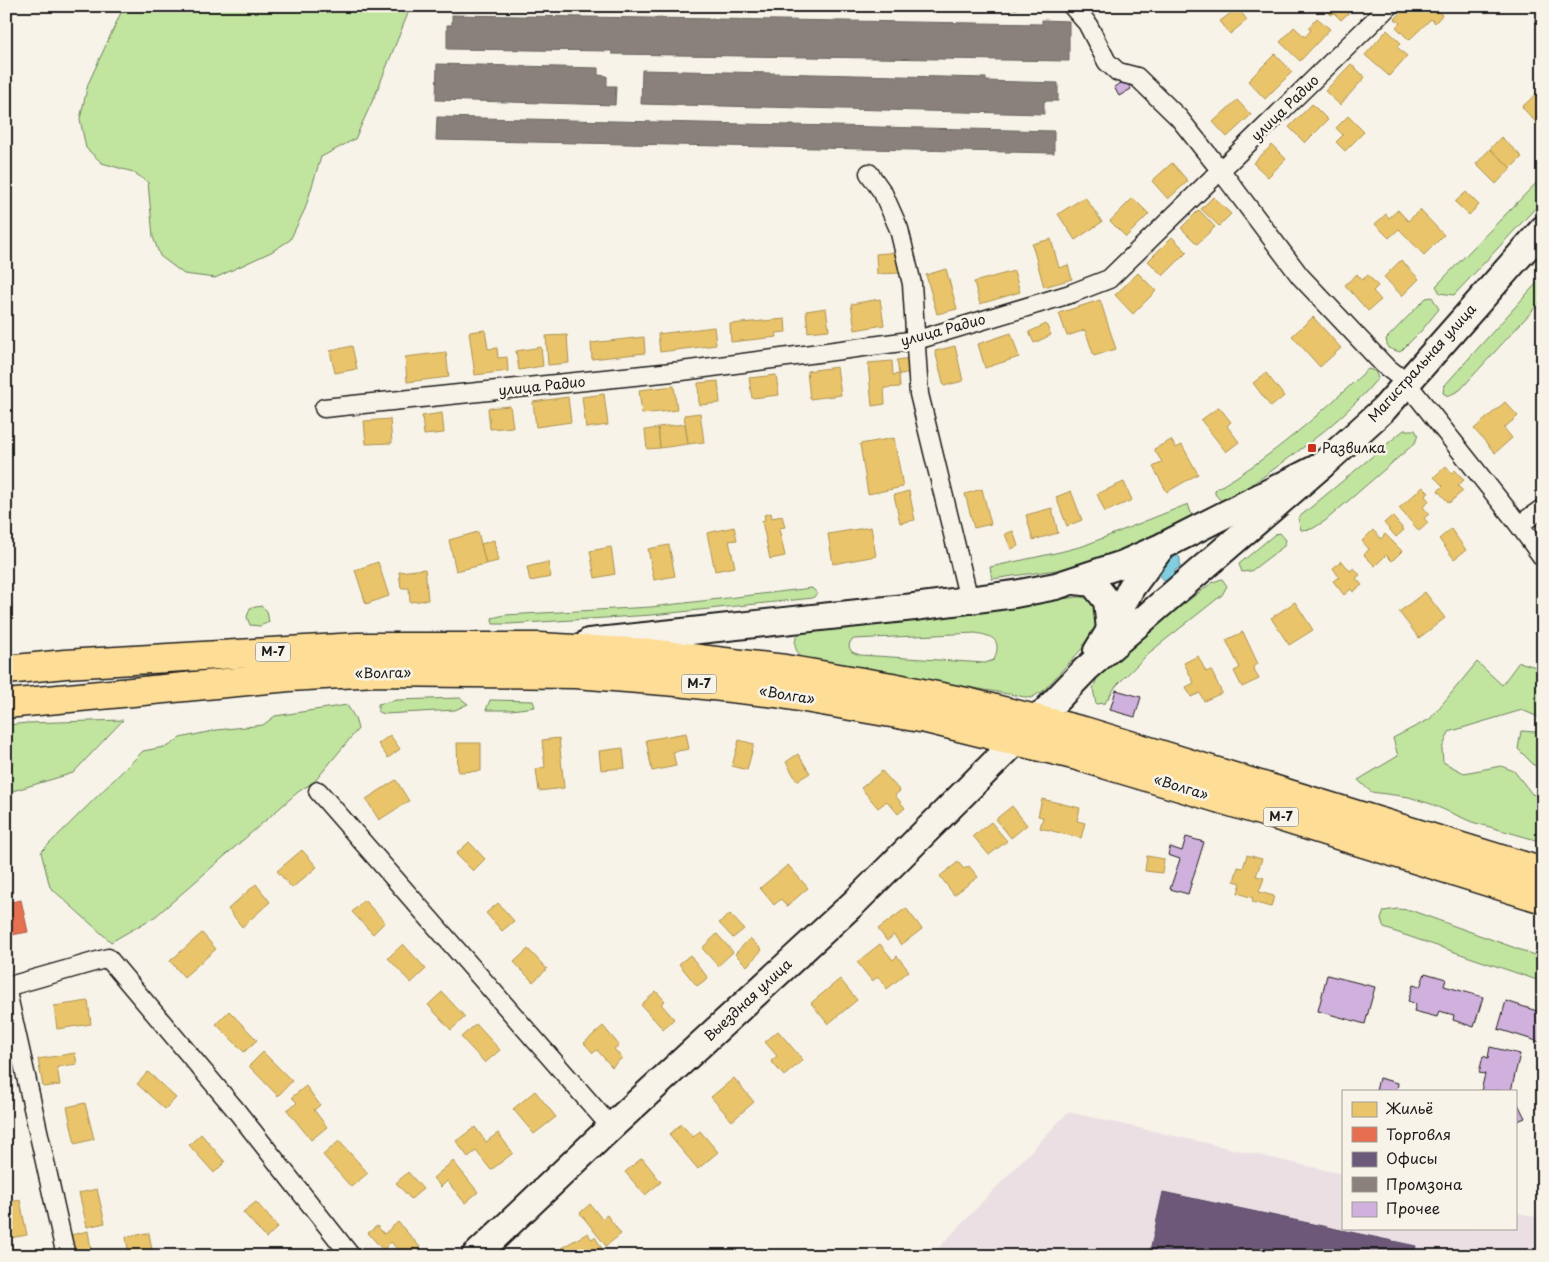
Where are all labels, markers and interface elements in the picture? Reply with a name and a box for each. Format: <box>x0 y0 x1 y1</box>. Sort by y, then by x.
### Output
street label: улица Радио <box>1246 70 1323 146</box>
street label: Магистральная улица <box>1363 299 1481 427</box>
street label: улица Радио <box>898 308 988 351</box>
street label: улица Радио <box>497 370 587 401</box>
place label: Развилка <box>1322 437 1386 458</box>
marker: Развилка <box>1306 442 1318 454</box>
road number: М-7 <box>256 642 290 662</box>
street label: «Волга» <box>355 662 411 683</box>
road number: М-7 <box>682 674 716 694</box>
street label: «Волга» <box>758 680 817 709</box>
street label: «Волга» <box>1151 768 1211 805</box>
road number: М-7 <box>1264 808 1298 826</box>
street label: Выездная улица <box>699 953 796 1046</box>
legend <box>1342 1090 1516 1230</box>
text: Жильё <box>1385 1096 1433 1119</box>
text: Торговля <box>1386 1122 1451 1145</box>
text: Офисы <box>1386 1146 1438 1169</box>
text: Промзона <box>1386 1172 1463 1195</box>
text: Прочее <box>1386 1196 1440 1219</box>

